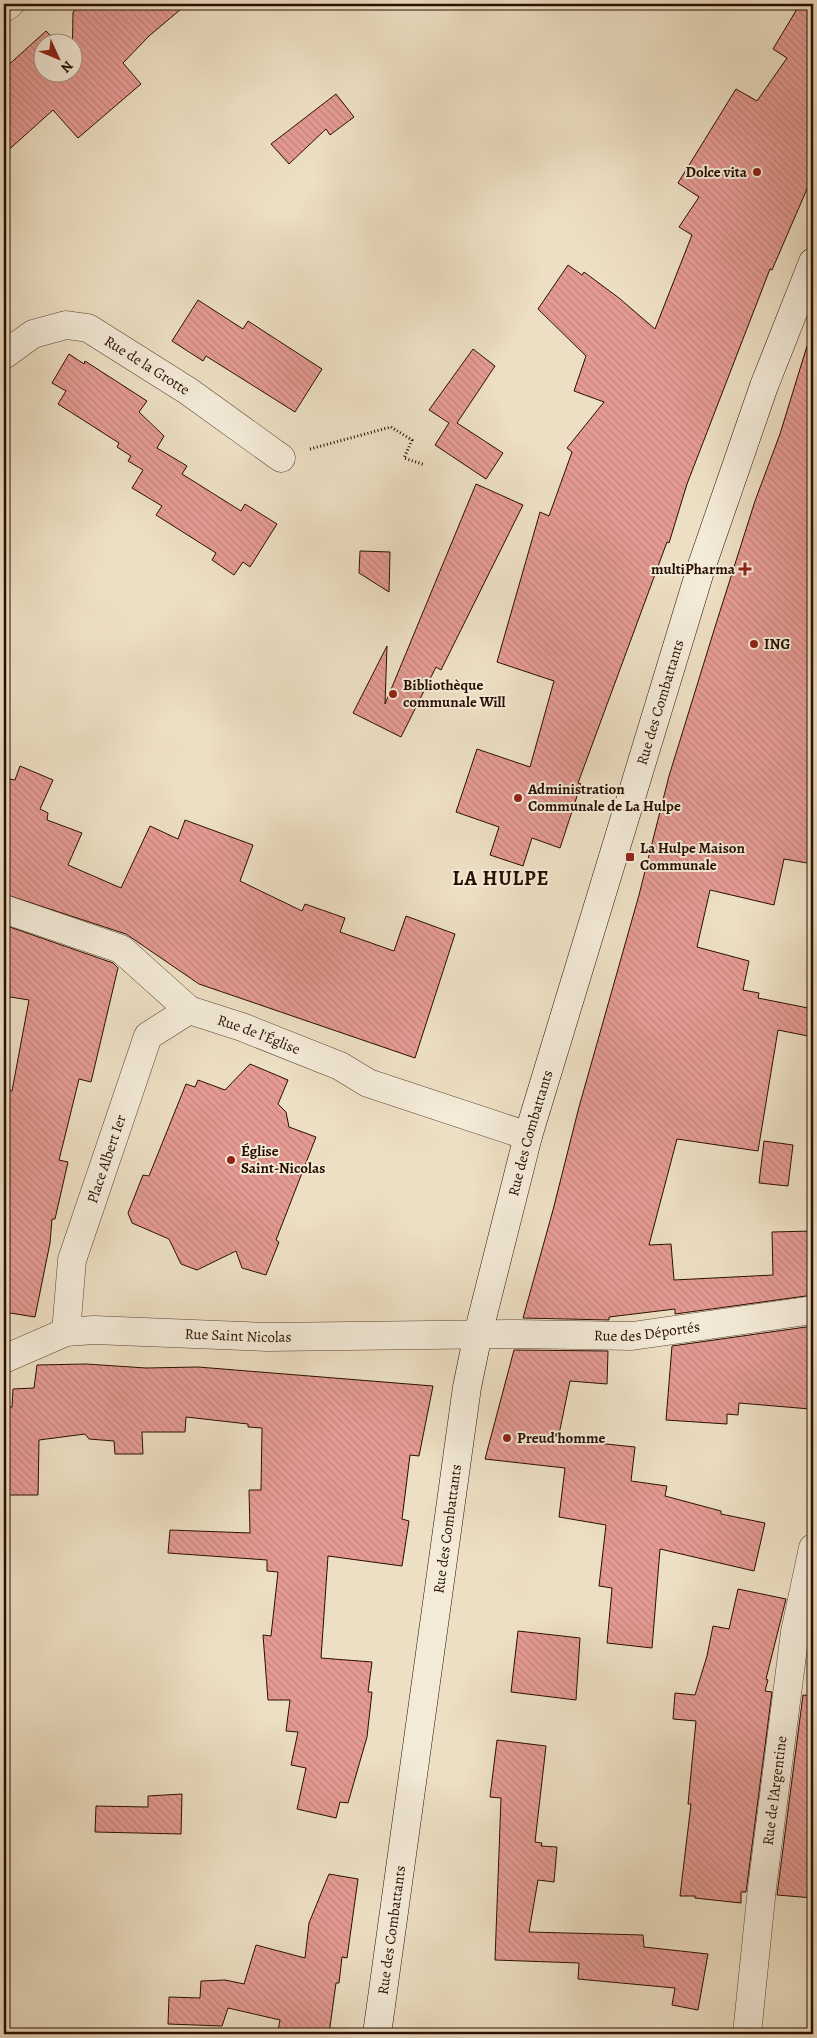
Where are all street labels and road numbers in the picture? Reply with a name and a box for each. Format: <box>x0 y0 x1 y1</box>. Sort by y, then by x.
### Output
street label: Rue de la Grotte <box>100 331 194 400</box>
street label: Rue des Combattants <box>632 637 689 767</box>
street label: Rue de l'Église <box>215 1010 303 1059</box>
street label: Rue des Combattants <box>503 1068 558 1198</box>
street label: Place Albert Ier <box>82 1112 131 1206</box>
street label: Rue des Déportés <box>594 1316 701 1346</box>
street label: Rue Saint Nicolas <box>184 1324 292 1347</box>
street label: Rue des Combattants <box>428 1463 466 1595</box>
street label: Rue de l'Argentine <box>758 1734 792 1846</box>
street label: Rue des Combattants <box>373 1864 410 1996</box>

